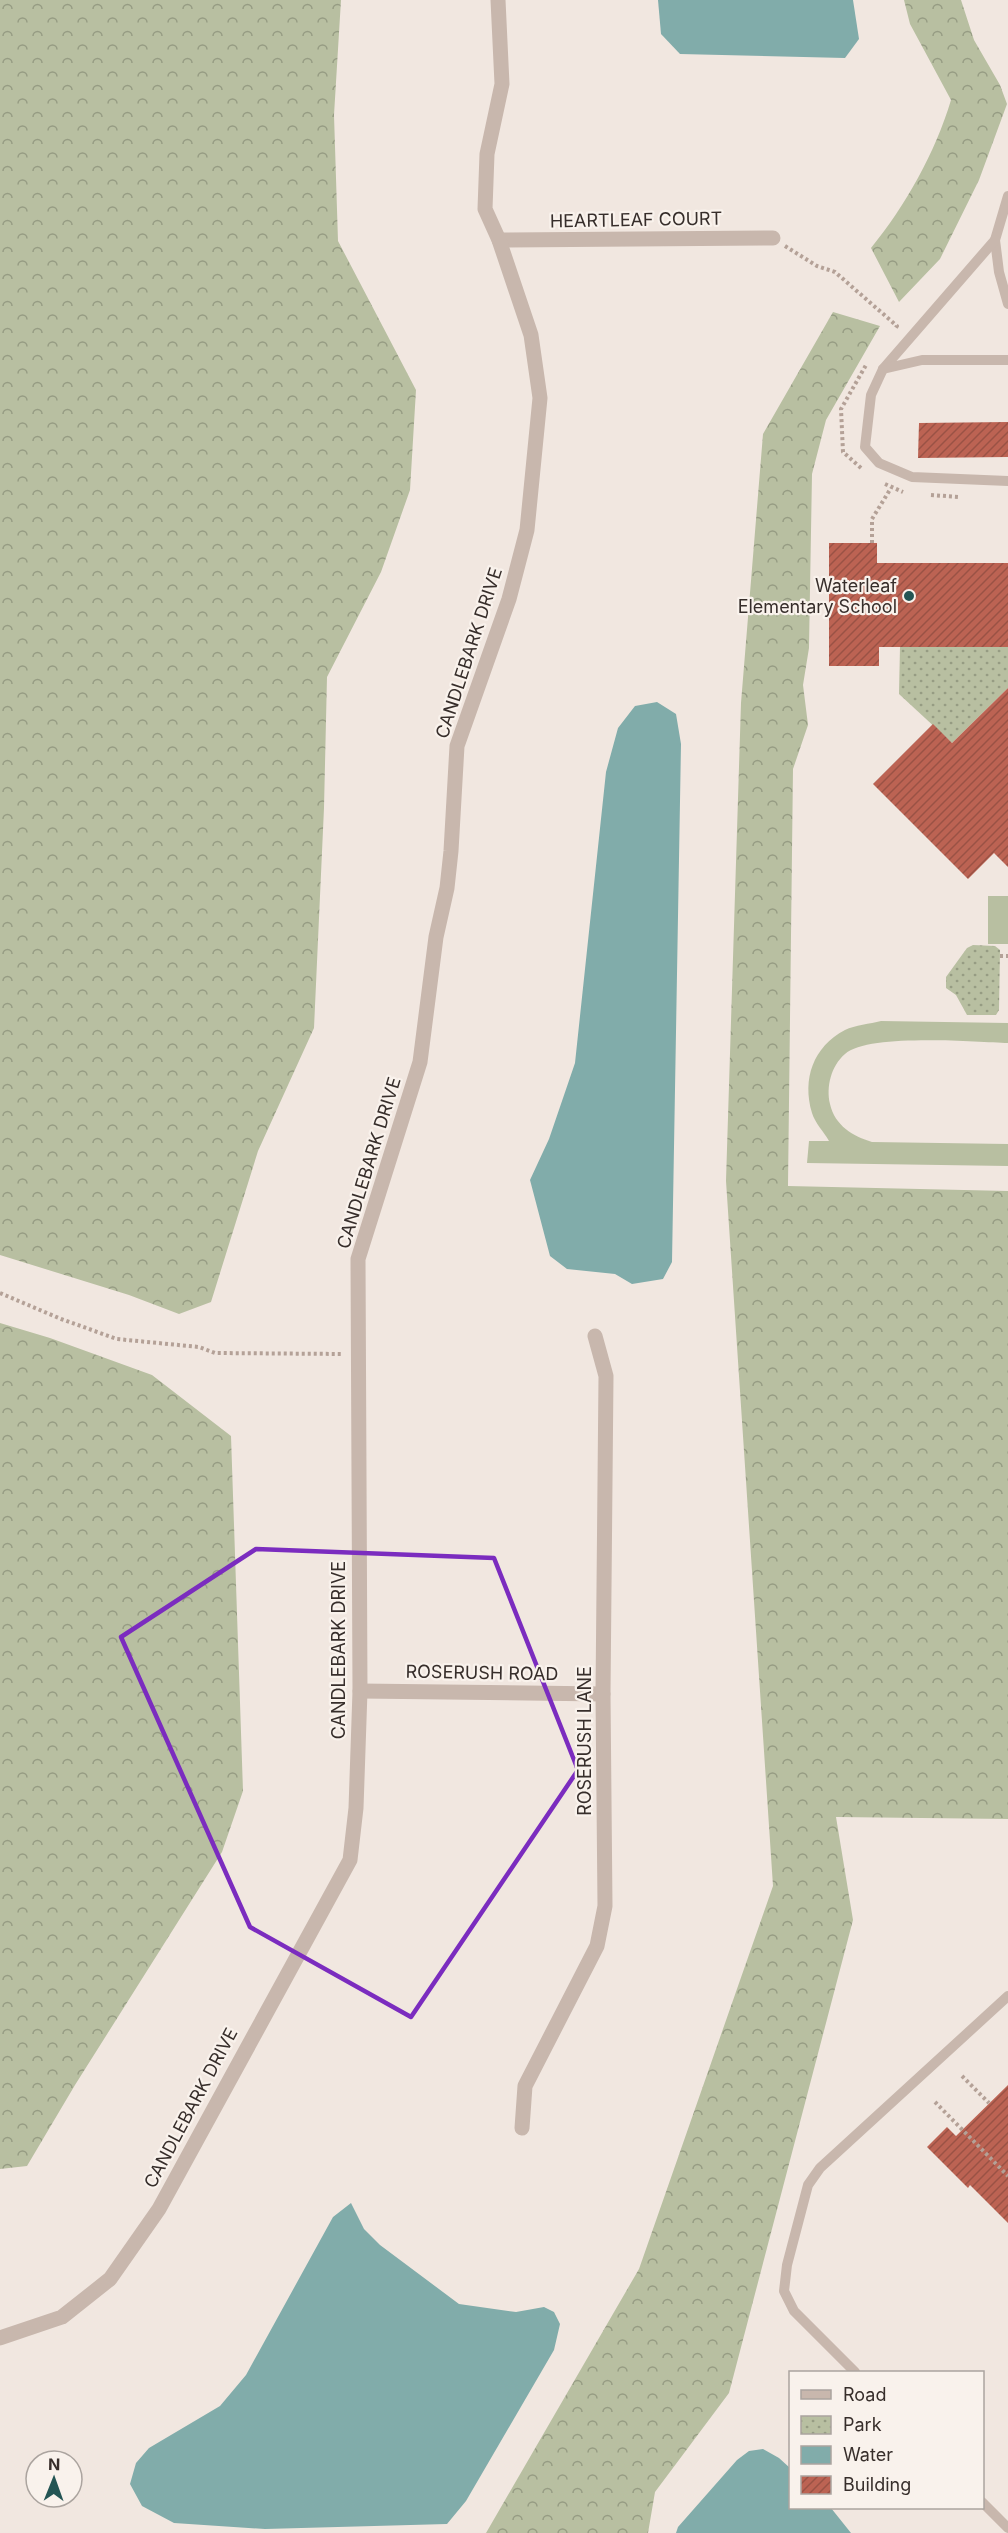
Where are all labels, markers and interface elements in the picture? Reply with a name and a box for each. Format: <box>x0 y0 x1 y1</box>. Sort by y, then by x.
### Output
street label: HEARTLEAF COURT <box>550 207 722 232</box>
street label: CANDLEBARK DRIVE <box>431 565 506 741</box>
place label: Waterleaf Elementary School <box>738 575 897 617</box>
marker: Waterleaf Elementary School <box>902 589 916 603</box>
street label: CANDLEBARK DRIVE <box>332 1075 405 1251</box>
street label: CANDLEBARK DRIVE <box>328 1561 349 1739</box>
street label: ROSERUSH ROAD <box>405 1661 559 1684</box>
street label: ROSERUSH LANE <box>574 1666 595 1816</box>
street label: CANDLEBARK DRIVE <box>139 2024 242 2191</box>
legend <box>789 2371 984 2509</box>
text: Road <box>843 2384 886 2405</box>
text: Park <box>843 2414 882 2435</box>
text: Water <box>843 2444 893 2465</box>
north arrow <box>24 2449 84 2509</box>
text: N <box>48 2454 61 2474</box>
text: Building <box>843 2474 911 2495</box>

